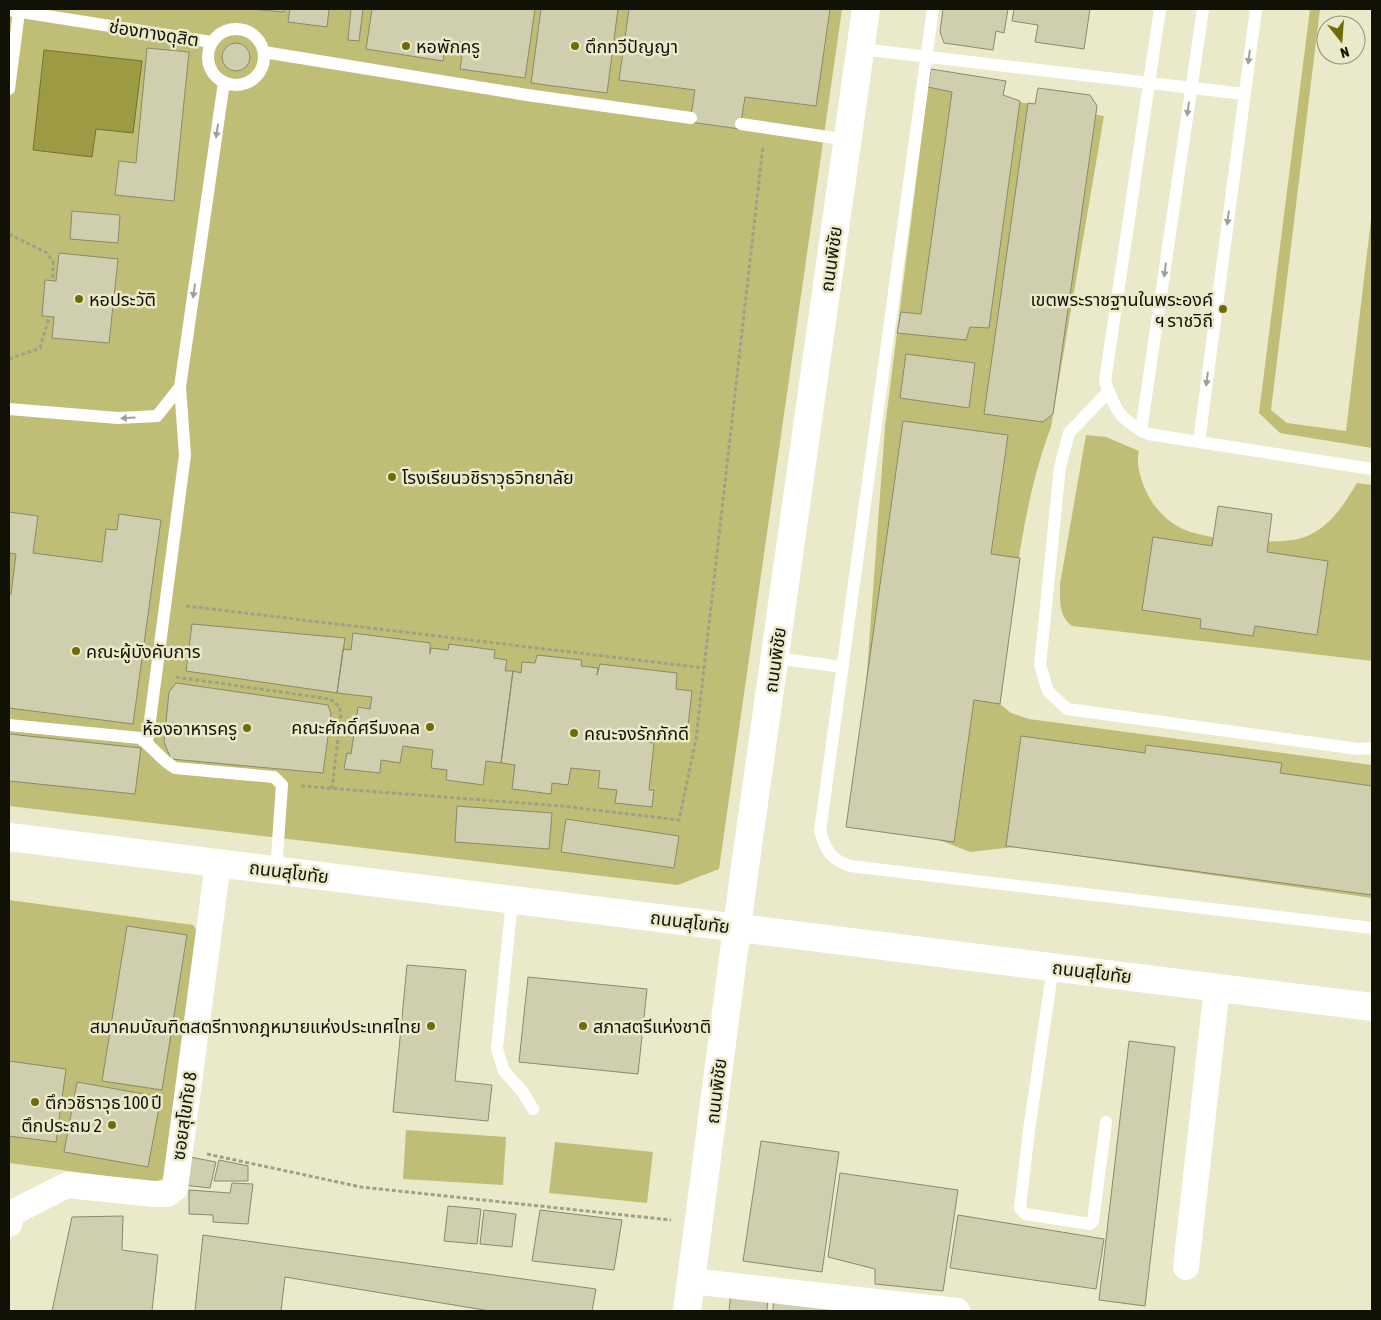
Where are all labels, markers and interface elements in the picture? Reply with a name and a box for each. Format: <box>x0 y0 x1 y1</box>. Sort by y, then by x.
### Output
north arrow <box>1316 15 1366 65</box>
street label: ช่องทางดุสิต <box>107 16 200 51</box>
place label: หอพักครู <box>416 36 480 59</box>
place label: ตึกทวีปัญญา <box>585 36 678 57</box>
marker: หอพักครู <box>400 40 412 52</box>
marker: ตึกทวีปัญญา <box>569 40 581 52</box>
text: N <box>1339 44 1351 61</box>
one-way arrow <box>1245 49 1253 65</box>
one-way arrow <box>1184 101 1192 117</box>
one-way arrow <box>212 123 220 139</box>
one-way arrow <box>1224 211 1232 227</box>
street label: ถนนพิชัย <box>816 225 846 293</box>
one-way arrow <box>1160 262 1168 278</box>
one-way arrow <box>189 284 197 300</box>
place label: หอประวัติ <box>89 289 156 310</box>
place label: เขตพระราชฐานในพระองค์ ฯ ราชวิถี <box>1030 289 1213 331</box>
marker: หอประวัติ <box>73 293 85 305</box>
marker: เขตพระราชฐานในพระองค์ ฯ ราชวิถี <box>1217 303 1229 315</box>
one-way arrow <box>1203 372 1211 388</box>
one-way arrow <box>120 414 136 422</box>
place label: โรงเรียนวชิราวุธวิทยาลัย <box>402 467 574 489</box>
marker: โรงเรียนวชิราวุธวิทยาลัย <box>386 471 398 483</box>
street label: ถนนพิชัย <box>760 626 790 694</box>
place label: คณะผู้บังคับการ <box>86 641 201 664</box>
marker: คณะผู้บังคับการ <box>70 645 82 657</box>
place label: คณะศักดิ์ศรีมงคล <box>291 717 420 738</box>
place label: ห้องอาหารครู <box>142 718 237 741</box>
marker: คณะศักดิ์ศรีมงคล <box>424 721 436 733</box>
marker: ห้องอาหารครู <box>241 722 253 734</box>
place label: คณะจงรักภักดี <box>584 723 689 744</box>
marker: คณะจงรักภักดี <box>568 727 580 739</box>
street label: ถนนสุโขทัย <box>248 857 330 888</box>
street label: ถนนสุโขทัย <box>649 907 731 938</box>
street label: ถนนสุโขทัย <box>1051 957 1133 988</box>
place label: สมาคมบัณฑิตสตรีทางกฎหมายแห่งประเทศไทย <box>90 1016 421 1037</box>
place label: สภาสตรีแห่งชาติ <box>593 1016 711 1037</box>
marker: สมาคมบัณฑิตสตรีทางกฎหมายแห่งประเทศไทย <box>425 1020 437 1032</box>
marker: สภาสตรีแห่งชาติ <box>577 1020 589 1032</box>
street label: ถนนพิชัย <box>702 1057 730 1125</box>
street label: ซอยสุโขทัย 8 <box>167 1070 202 1162</box>
place label: ตึกวชิราวุธ 100 ปี <box>45 1092 162 1114</box>
marker: ตึกวชิราวุธ 100 ปี <box>29 1096 41 1108</box>
place label: ตึกประถม 2 <box>21 1115 102 1136</box>
marker: ตึกประถม 2 <box>106 1119 118 1131</box>

